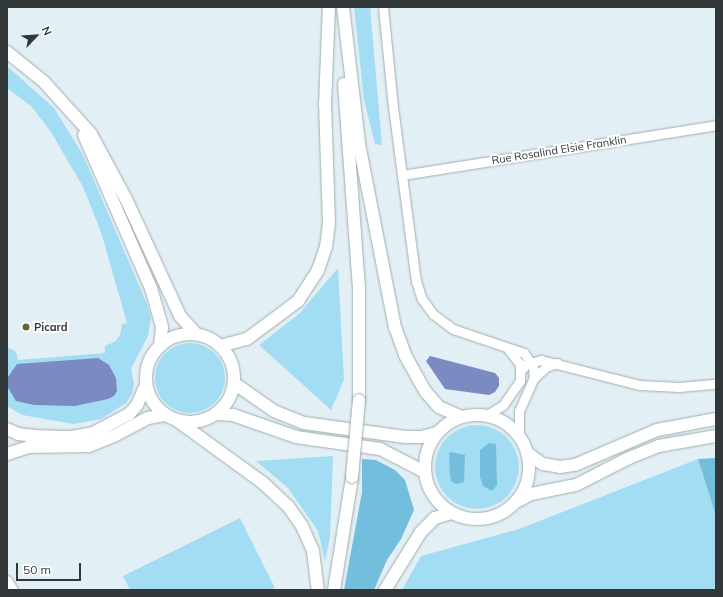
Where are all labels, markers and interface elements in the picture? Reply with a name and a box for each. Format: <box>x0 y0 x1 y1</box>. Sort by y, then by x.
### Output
north arrow <box>16 16 56 56</box>
text: N <box>39 24 55 38</box>
street label: Rue Rosalind Elsie Franklin <box>491 133 627 167</box>
place label: Picard <box>34 320 68 334</box>
marker: Picard <box>21 322 31 332</box>
scale bar <box>18 555 83 581</box>
text: 50 m <box>23 562 51 577</box>

